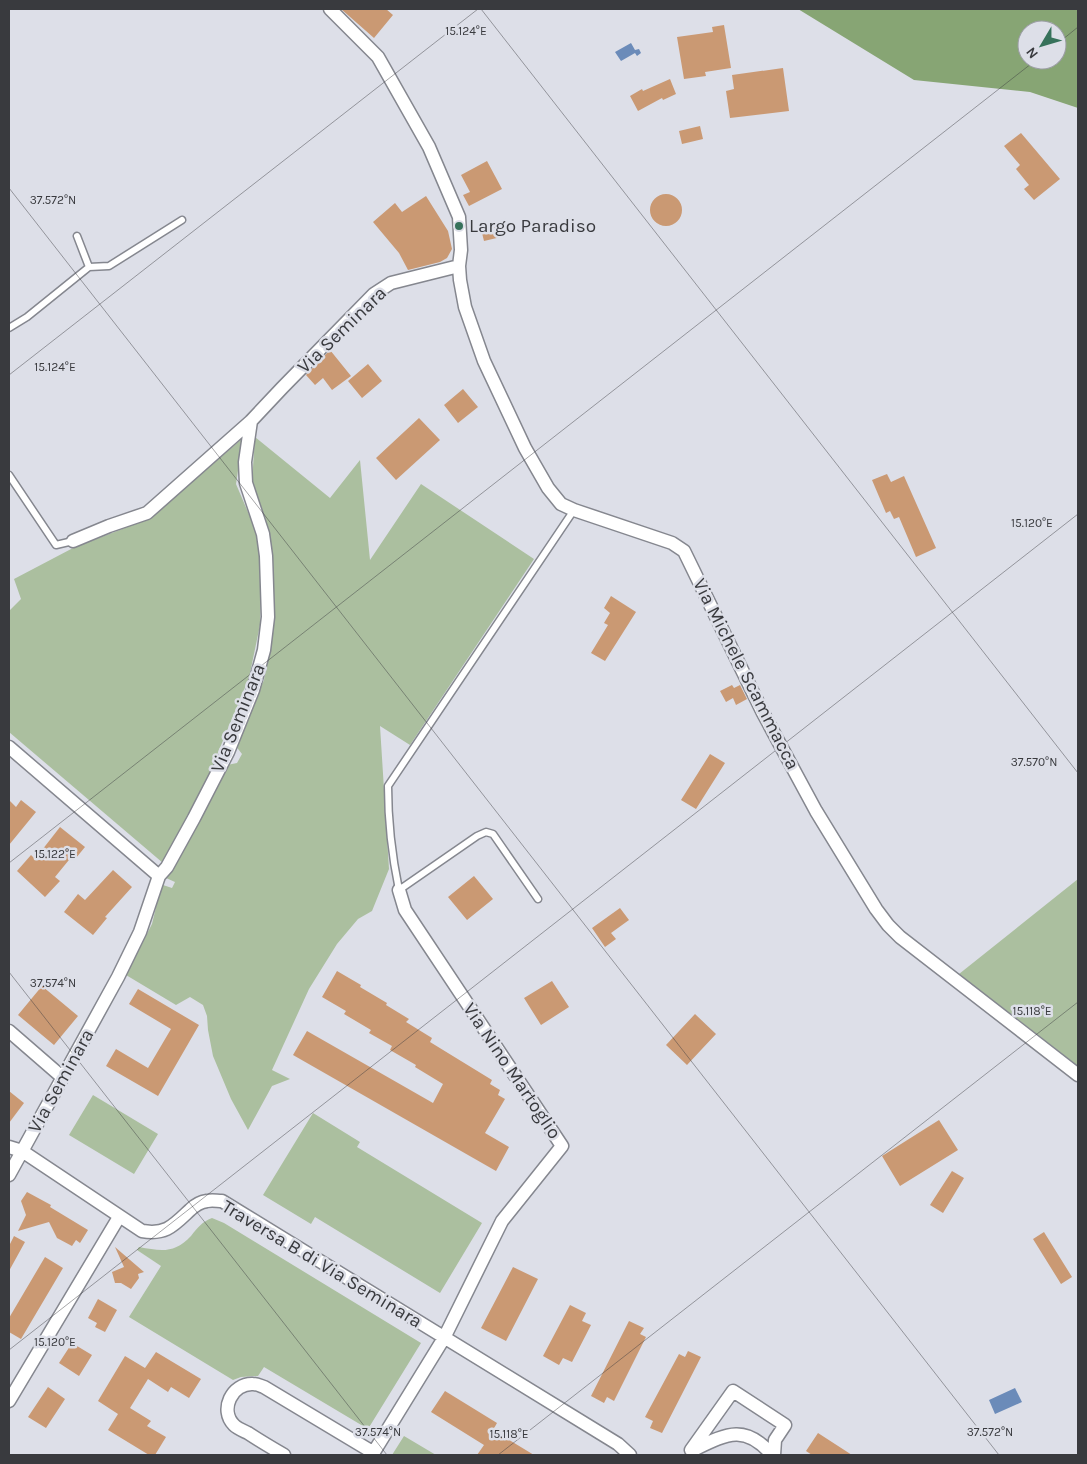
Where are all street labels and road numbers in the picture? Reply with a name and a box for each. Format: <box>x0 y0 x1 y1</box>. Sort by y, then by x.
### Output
street label: Via Seminara <box>293 282 391 378</box>
street label: Via Michele Scammacca <box>688 575 804 773</box>
street label: Via Seminara <box>206 660 270 776</box>
street label: Via Nino Martoglio <box>458 999 566 1143</box>
street label: Via Seminara <box>23 1025 99 1137</box>
street label: Traversa B di Via Seminara <box>218 1195 426 1333</box>

